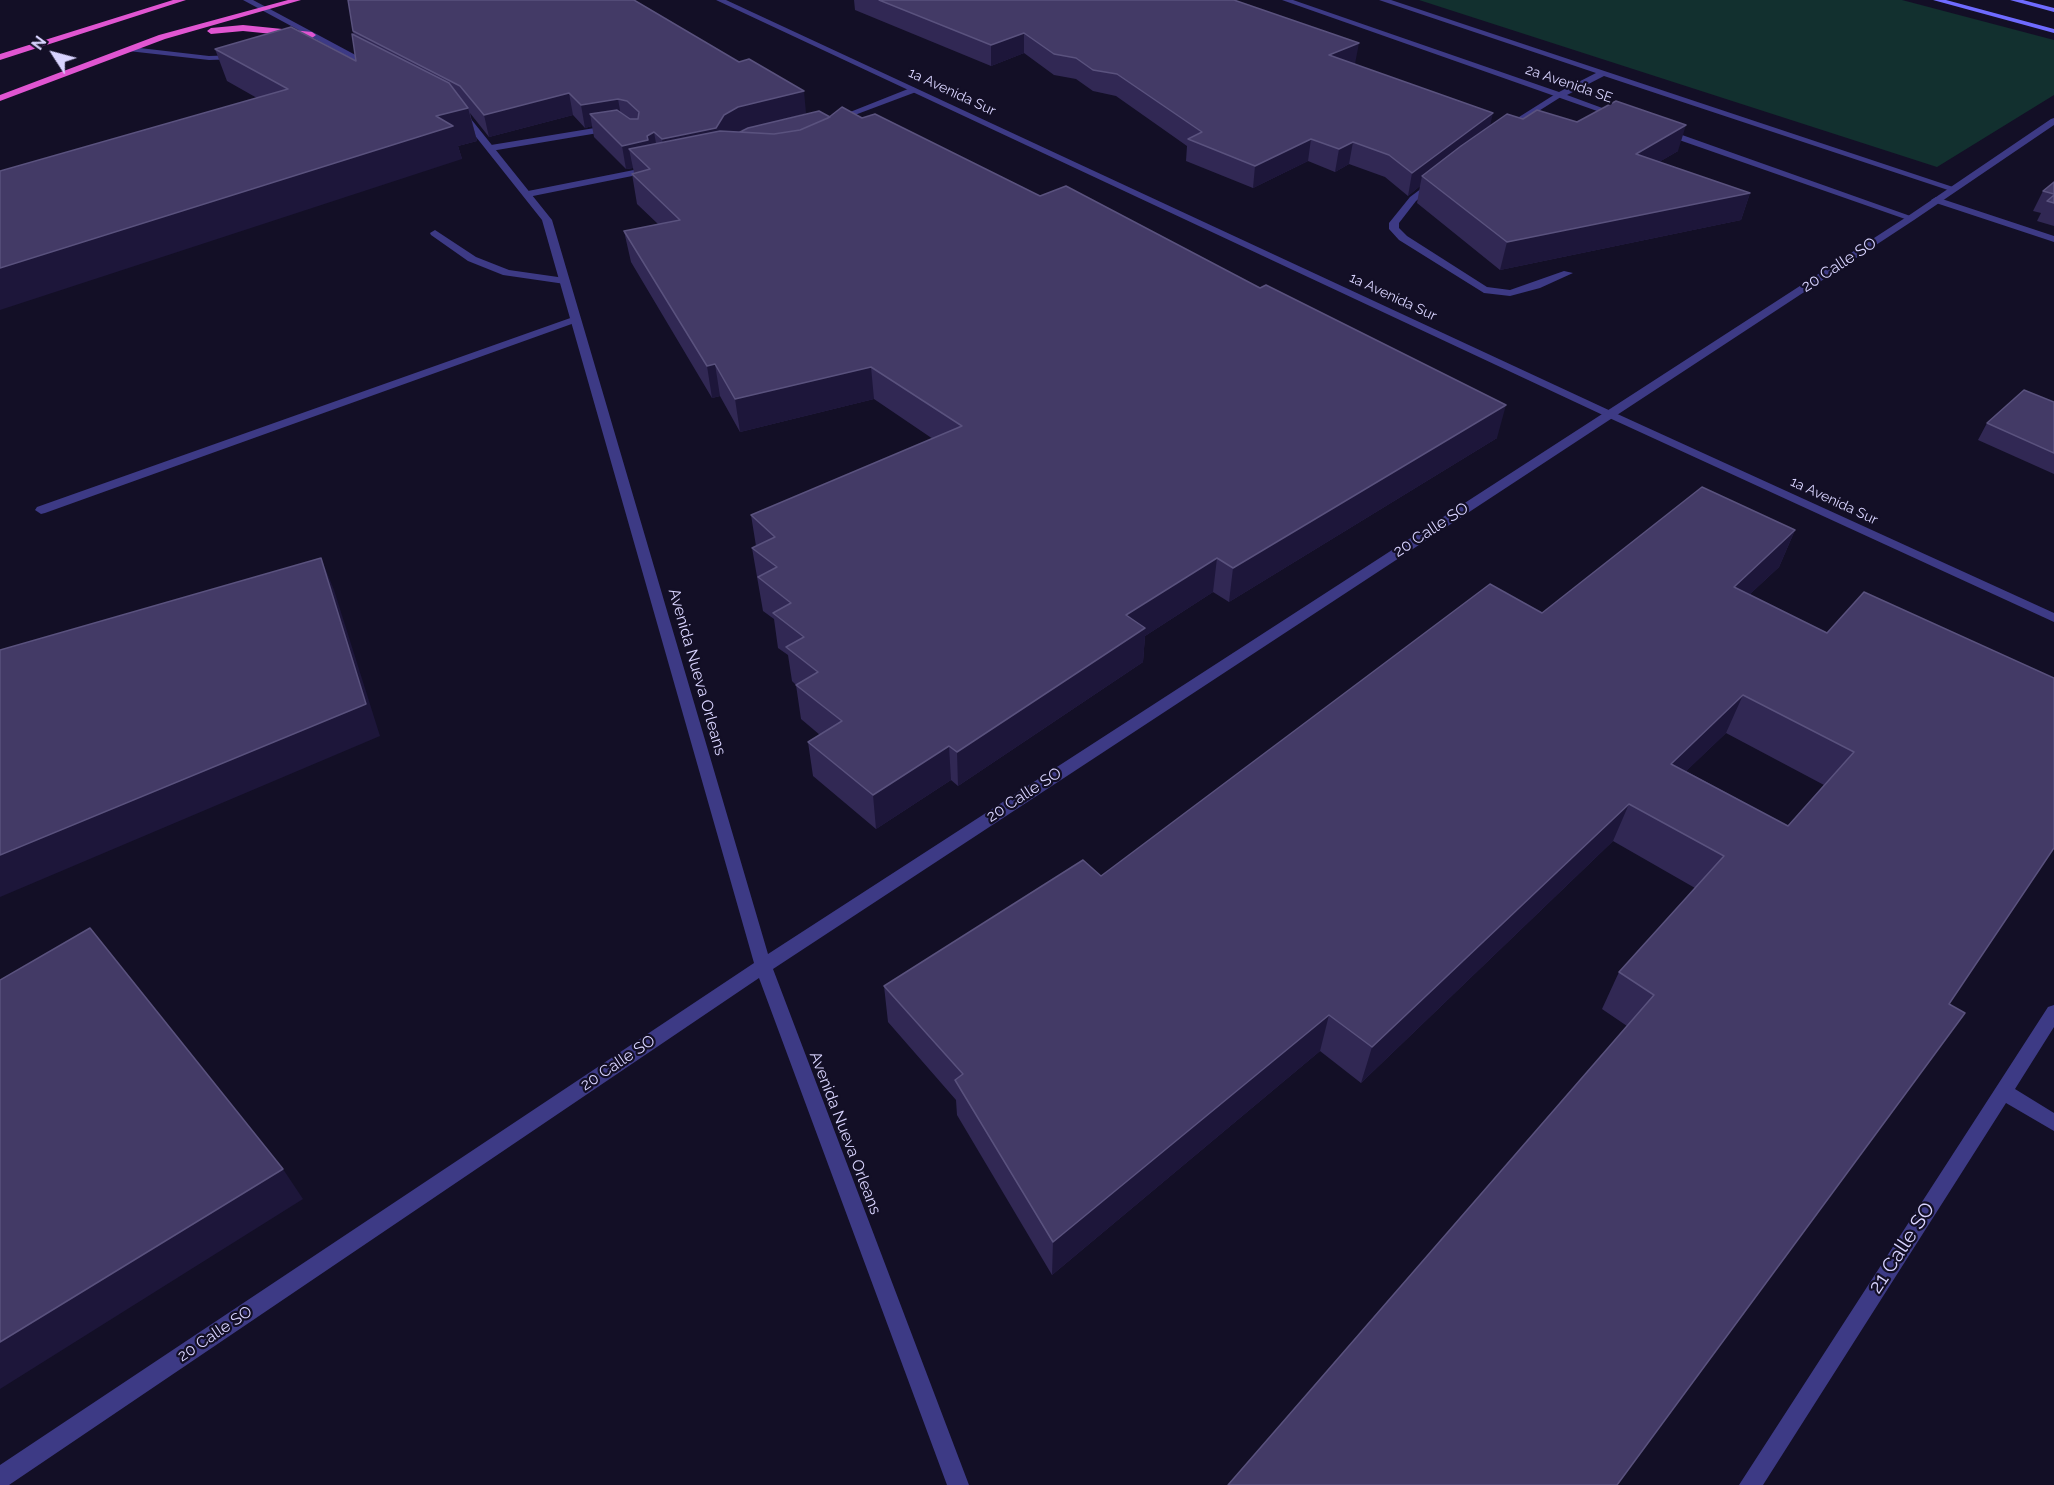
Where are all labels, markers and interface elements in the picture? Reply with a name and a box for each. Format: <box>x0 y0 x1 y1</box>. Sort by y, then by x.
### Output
north arrow <box>24 24 84 84</box>
text: N <box>28 33 50 54</box>
street label: 2a Avenida SE <box>1523 61 1615 107</box>
street label: 1a Avenida Sur <box>906 64 998 120</box>
street label: 20 Calle SO <box>1798 234 1880 296</box>
street label: 1a Avenida Sur <box>1347 269 1439 325</box>
street label: 1a Avenida Sur <box>1788 473 1880 529</box>
street label: 20 Calle SO <box>1390 499 1472 561</box>
street label: Avenida Nueva Orleans <box>664 586 730 758</box>
street label: 20 Calle SO <box>983 764 1065 826</box>
street label: 20 Calle SO <box>577 1031 659 1095</box>
street label: Avenida Nueva Orleans <box>805 1049 885 1217</box>
street label: 21 Calle SO <box>1864 1198 1940 1298</box>
street label: 20 Calle SO <box>174 1302 256 1366</box>

